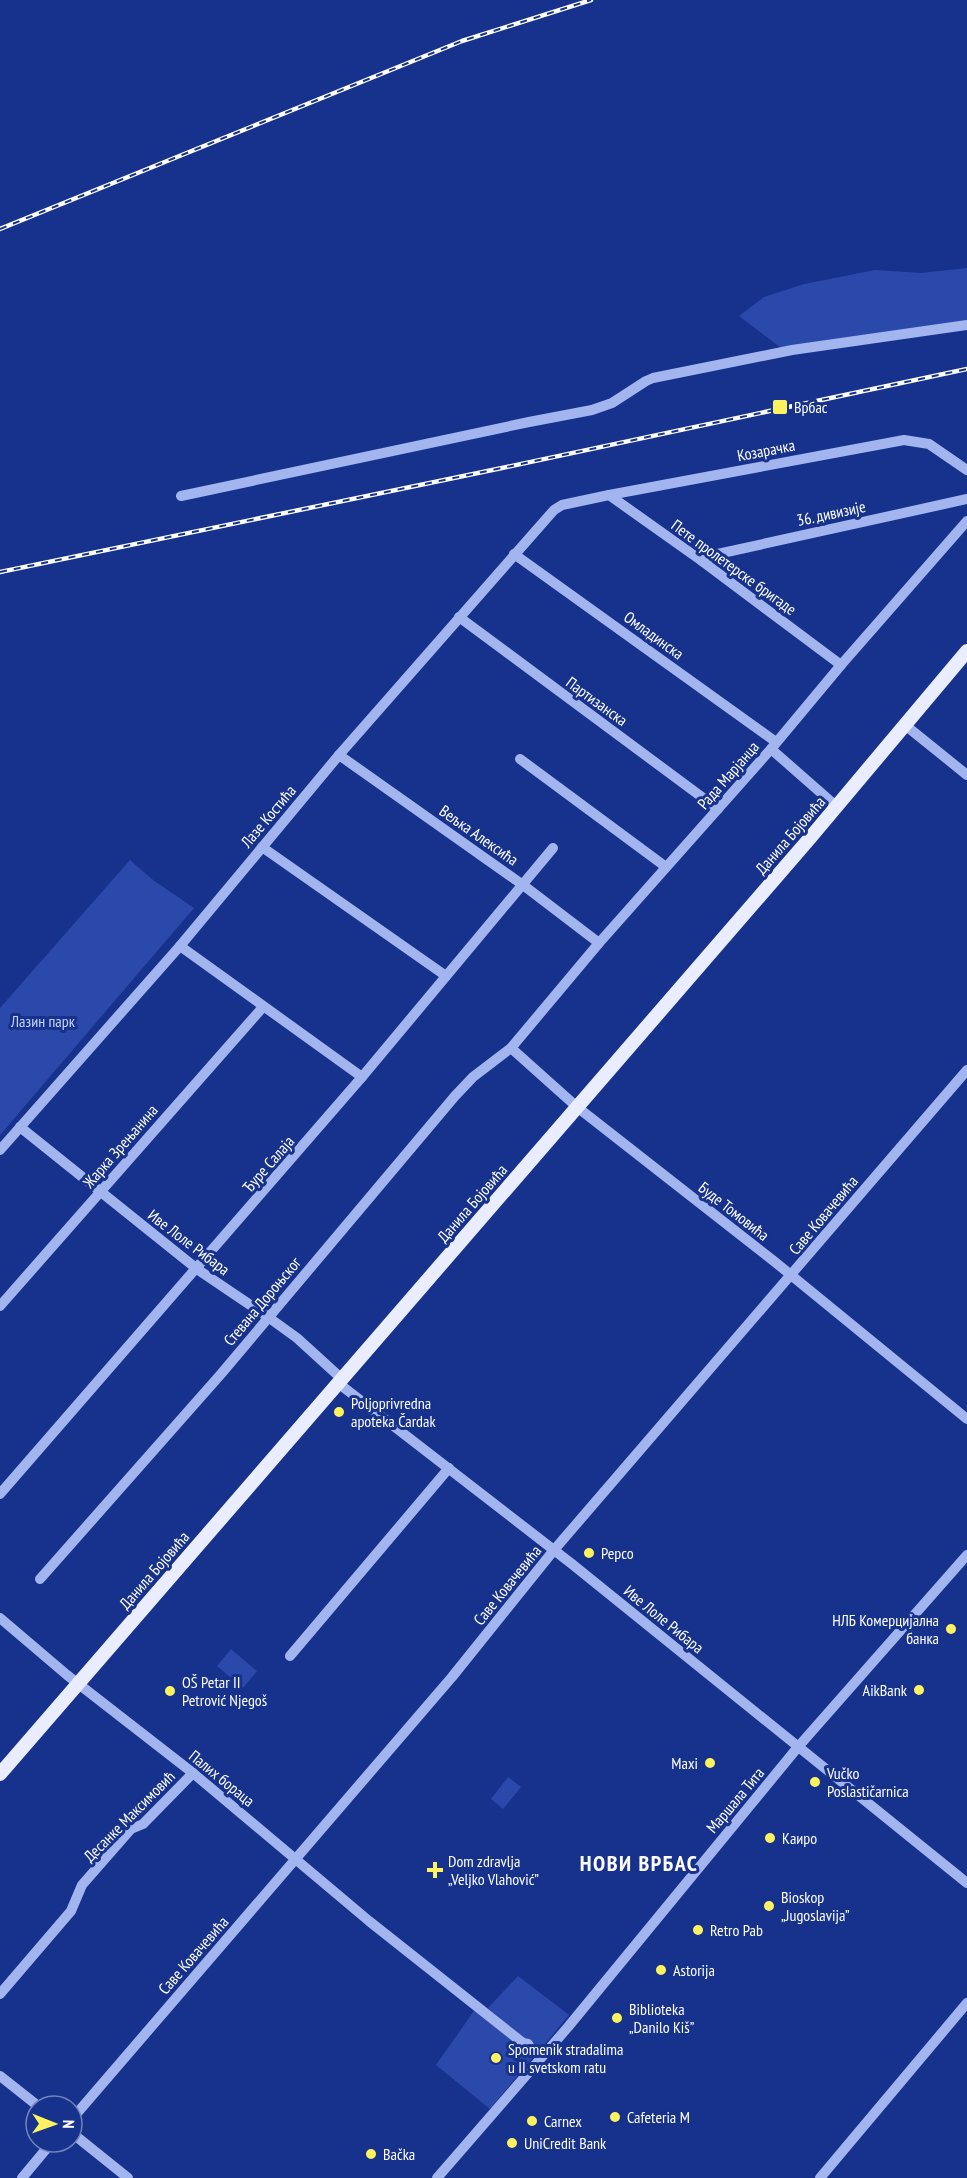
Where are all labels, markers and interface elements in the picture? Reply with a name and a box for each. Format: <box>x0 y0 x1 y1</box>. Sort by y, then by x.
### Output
place label: Врбас <box>794 397 828 417</box>
marker: Врбас <box>771 398 789 416</box>
street label: Козарачка <box>735 435 797 465</box>
street label: 36. дивизије <box>795 496 867 530</box>
street label: Пете пролетерске бригаде <box>668 515 800 619</box>
street label: Омладинска <box>620 607 688 663</box>
street label: Партизанска <box>562 672 632 730</box>
street label: Рада Марјанца <box>693 737 763 813</box>
street label: Лазе Костића <box>236 781 300 852</box>
street label: Данила Бојовића <box>751 792 829 878</box>
street label: Вељка Алексића <box>436 800 522 870</box>
park label: Лазин парк <box>10 1011 76 1031</box>
street label: Жарка Зрењанина <box>78 1100 162 1193</box>
street label: Ђуре Салаја <box>238 1131 298 1197</box>
street label: Данила Бојовића <box>433 1160 511 1246</box>
street label: Саве Ковачевића <box>784 1171 862 1259</box>
street label: Буде Томовића <box>695 1177 773 1245</box>
street label: Иве Лоле Рибара <box>144 1205 234 1279</box>
street label: Стевана Дороњског <box>219 1252 305 1349</box>
place label: Poljoprivredna apoteka Čardak <box>351 1393 436 1431</box>
marker: Poljoprivredna apoteka Čardak <box>332 1405 346 1419</box>
street label: Данила Бојовића <box>115 1527 193 1613</box>
street label: Саве Ковачевића <box>469 1541 545 1629</box>
place label: Pepco <box>601 1543 634 1563</box>
marker: Pepco <box>582 1546 596 1560</box>
street label: Иве Лоле Рибара <box>620 1581 708 1657</box>
place label: НЛБ Комерцијална банка <box>832 1610 939 1648</box>
marker: НЛБ Комерцијална банка <box>944 1622 958 1636</box>
place label: OŠ Petar II Petrović Njegoš <box>182 1672 267 1710</box>
place label: AikBank <box>863 1680 908 1700</box>
marker: AikBank <box>912 1683 926 1697</box>
marker: OŠ Petar II Petrović Njegoš <box>163 1684 177 1698</box>
street label: Палих бораца <box>185 1745 259 1811</box>
place label: Maxi <box>671 1753 698 1773</box>
marker: Maxi <box>703 1756 717 1770</box>
street label: Маршала Тита <box>702 1763 768 1837</box>
place label: Vučko Poslastičarnica <box>826 1763 909 1801</box>
street label: Десанке Максимовић <box>79 1766 179 1866</box>
marker: Vučko Poslastičarnica <box>808 1775 822 1789</box>
place label: Каиро <box>782 1828 817 1848</box>
marker: Каиро <box>763 1831 777 1845</box>
district label: НОВИ ВРБАС <box>580 1849 698 1877</box>
place label: Dom zdravlja „Veljko Vlahović” <box>448 1851 539 1889</box>
marker: Dom zdravlja „Veljko Vlahović” <box>426 1861 444 1879</box>
place label: Bioskop „Jugoslavija” <box>781 1887 850 1925</box>
marker: Bioskop „Jugoslavija” <box>762 1899 776 1913</box>
street label: Саве Ковачевића <box>154 1912 232 1998</box>
place label: Retro Pab <box>710 1920 763 1940</box>
marker: Retro Pab <box>691 1923 705 1937</box>
place label: Astorija <box>673 1960 715 1980</box>
marker: Astorija <box>654 1963 668 1977</box>
place label: Biblioteka „Danilo Kiš” <box>629 1999 695 2037</box>
marker: Biblioteka „Danilo Kiš” <box>610 2011 624 2025</box>
place label: Spomenik stradalima u II svetskom ratu <box>508 2039 623 2077</box>
marker: Spomenik stradalima u II svetskom ratu <box>489 2051 503 2065</box>
north arrow <box>24 2094 84 2154</box>
place label: Cafeteria M <box>627 2107 690 2127</box>
marker: Cafeteria M <box>608 2110 622 2124</box>
place label: Carnex <box>544 2111 582 2131</box>
marker: Carnex <box>525 2114 539 2128</box>
text: N <box>59 2120 79 2129</box>
place label: UniCredit Bank <box>524 2133 607 2153</box>
marker: UniCredit Bank <box>505 2136 519 2150</box>
place label: Bačka <box>383 2144 415 2164</box>
marker: Bačka <box>364 2147 378 2161</box>

